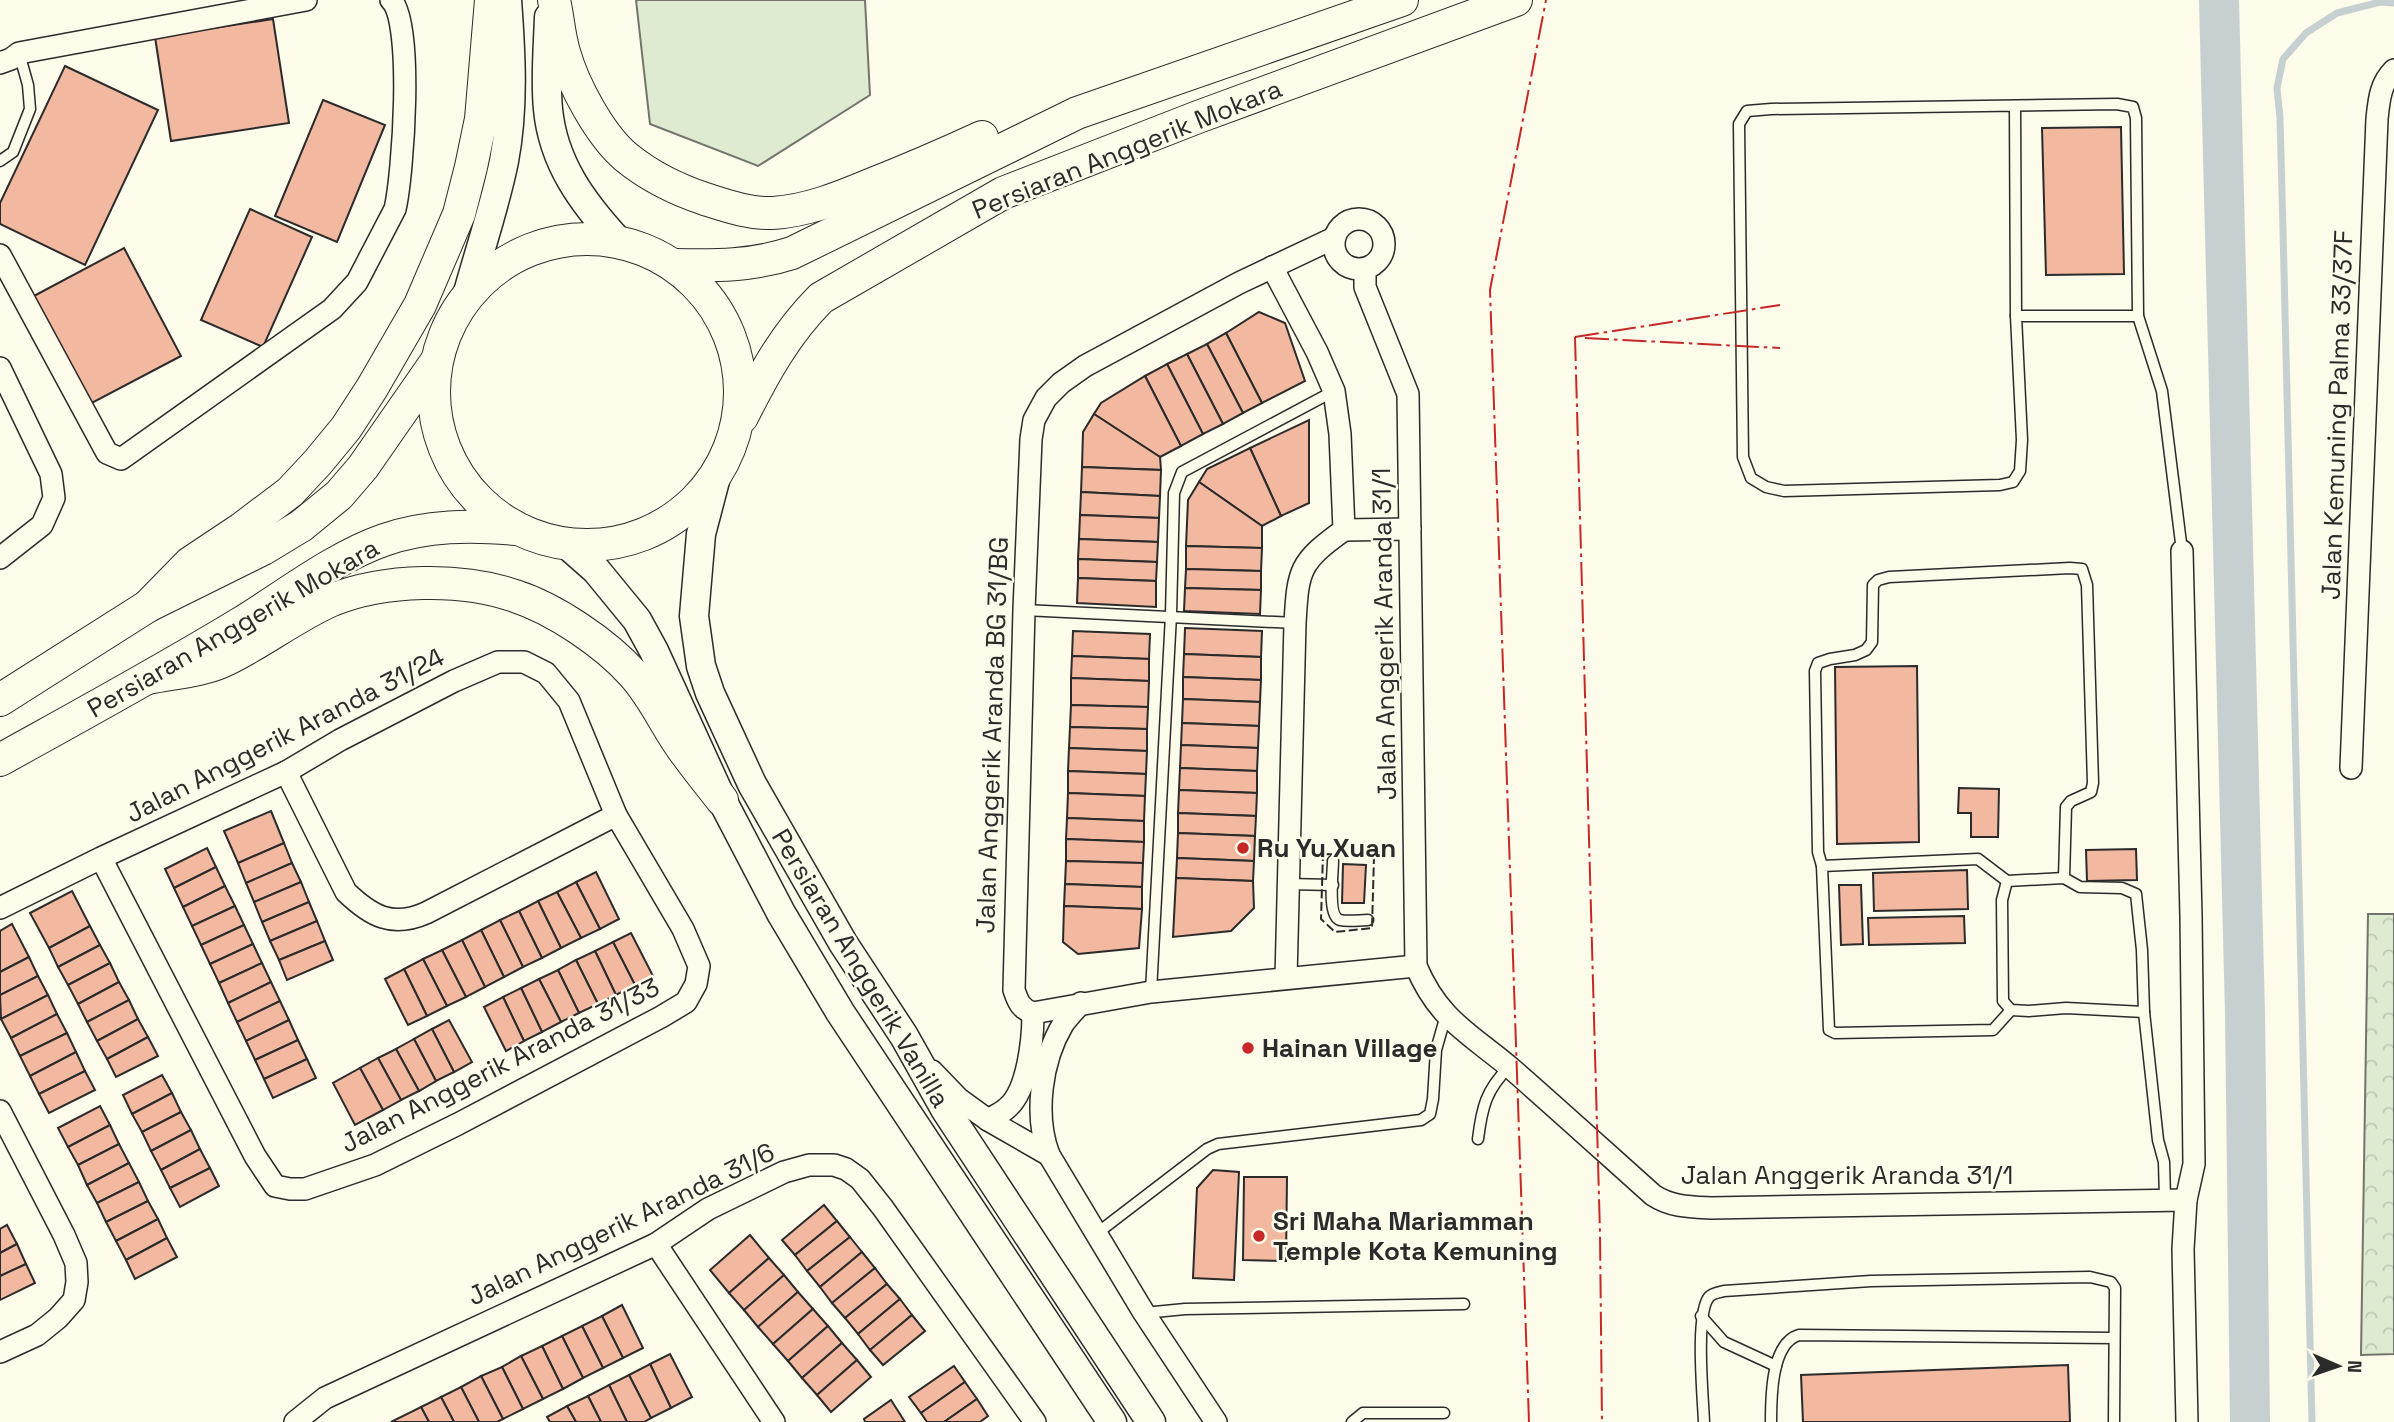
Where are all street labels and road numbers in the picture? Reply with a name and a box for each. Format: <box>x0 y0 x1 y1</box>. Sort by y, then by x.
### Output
street label: Persiaran Anggerik Mokara <box>967 71 1287 227</box>
street label: Jalan Kemuning Palma 33/37F <box>2314 229 2360 601</box>
street label: Jalan Anggerik Aranda 31/1 <box>1364 467 1404 801</box>
street label: Persiaran Anggerik Mokara <box>81 530 385 726</box>
street label: Jalan Anggerik Aranda BG 31/BG <box>968 536 1016 934</box>
street label: Jalan Anggerik Aranda 31/24 <box>120 640 450 830</box>
street label: Persiaran Anggerik Vanilla <box>764 822 958 1114</box>
street label: Jalan Anggerik Aranda 31/33 <box>335 970 665 1160</box>
street label: Jalan Anggerik Aranda 31/6 <box>462 1135 780 1313</box>
street label: Jalan Anggerik Aranda 31/1 <box>1681 1158 2013 1192</box>

